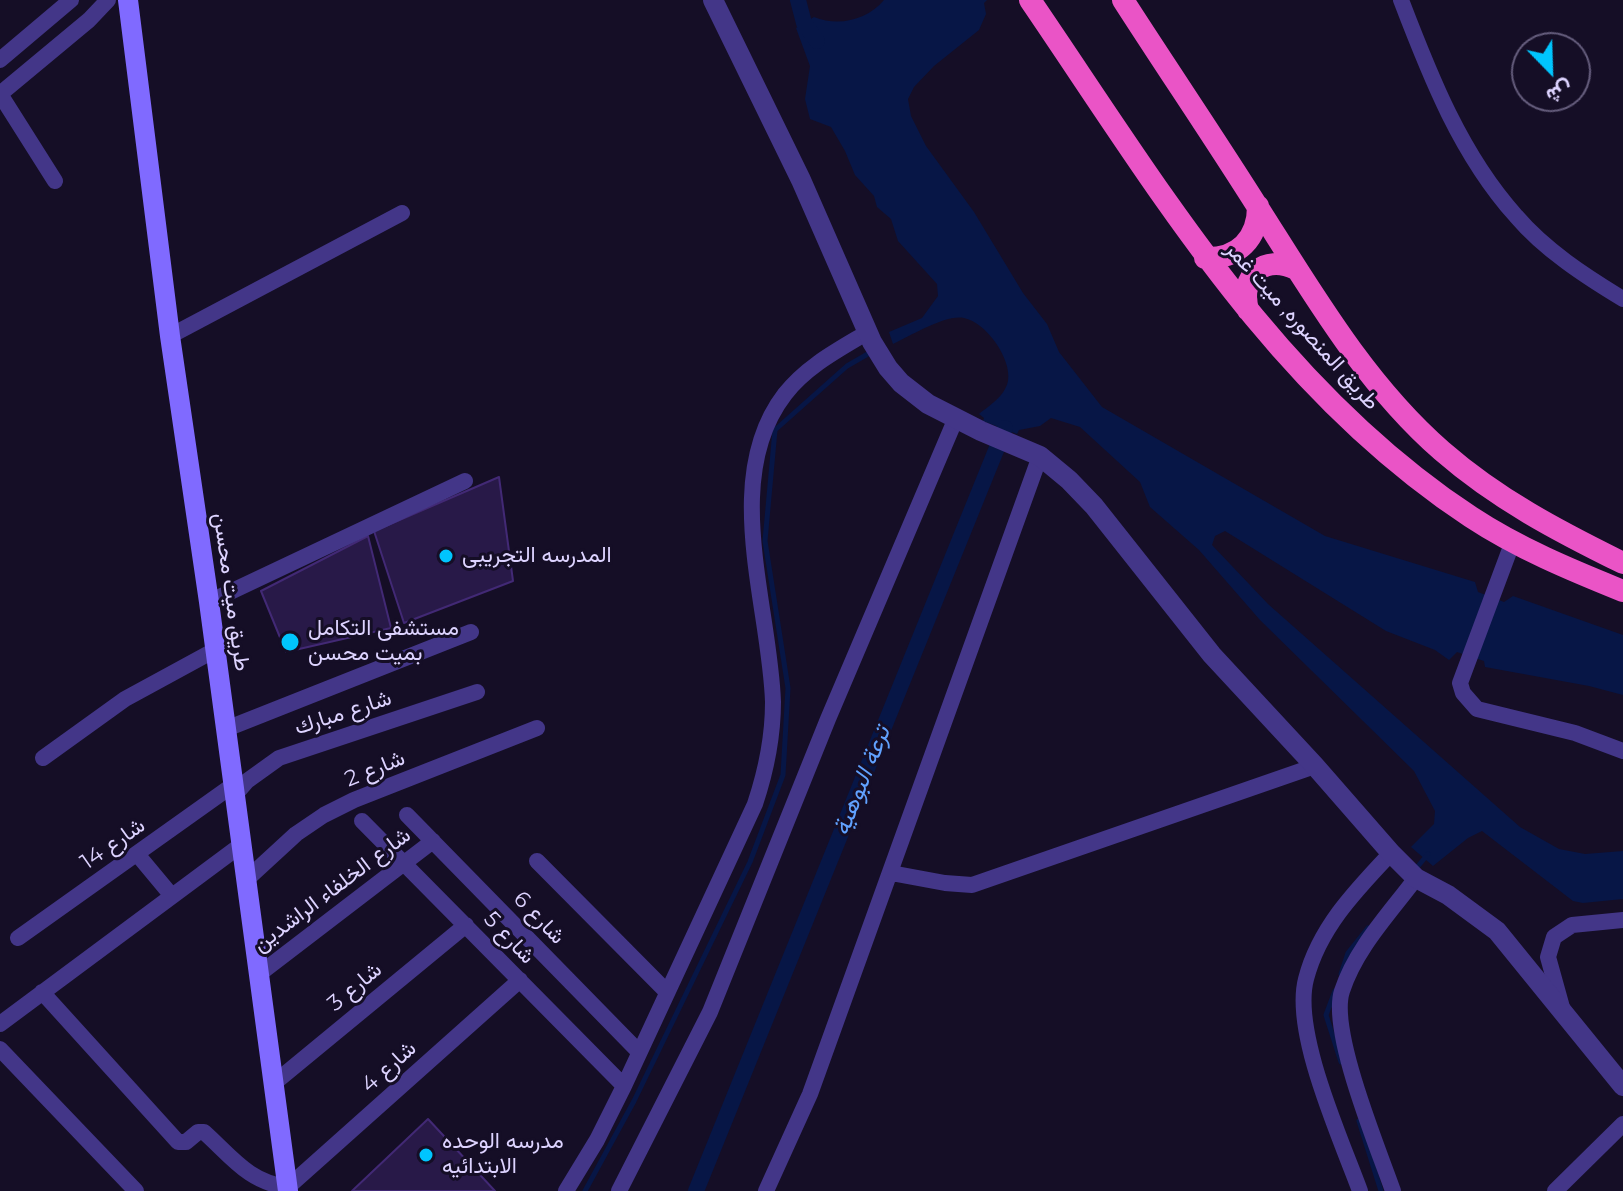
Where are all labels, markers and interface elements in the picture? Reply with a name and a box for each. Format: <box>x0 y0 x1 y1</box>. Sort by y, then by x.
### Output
north arrow <box>1511 32 1591 112</box>
text: ش <box>1542 75 1577 110</box>
street label: طريق المنصوره, ميت غمر <box>1219 236 1385 416</box>
street label: طريق ميت محسن <box>207 511 255 673</box>
place label: المدرسه التجريبى <box>462 543 612 569</box>
marker: المدرسه التجريبى <box>437 547 455 565</box>
place label: مستشفى التكامل بميت محسن <box>308 616 459 668</box>
marker: مستشفى التكامل بميت محسن <box>279 631 301 653</box>
street label: شارع مبارك <box>291 685 395 741</box>
water label: ترعة البوهية <box>827 722 897 840</box>
street label: شارع 2 <box>341 745 409 793</box>
street label: شارع 14 <box>76 812 150 876</box>
street label: شارع الخلفاء الراشدين <box>248 822 416 958</box>
street label: شارع 6 <box>507 886 571 950</box>
street label: شارع 5 <box>478 906 540 970</box>
street label: شارع 3 <box>323 957 387 1017</box>
street label: شارع 4 <box>356 1036 422 1098</box>
place label: مدرسه الوحده الابتدائيه <box>442 1129 564 1180</box>
marker: مدرسه الوحده الابتدائيه <box>417 1146 435 1164</box>

